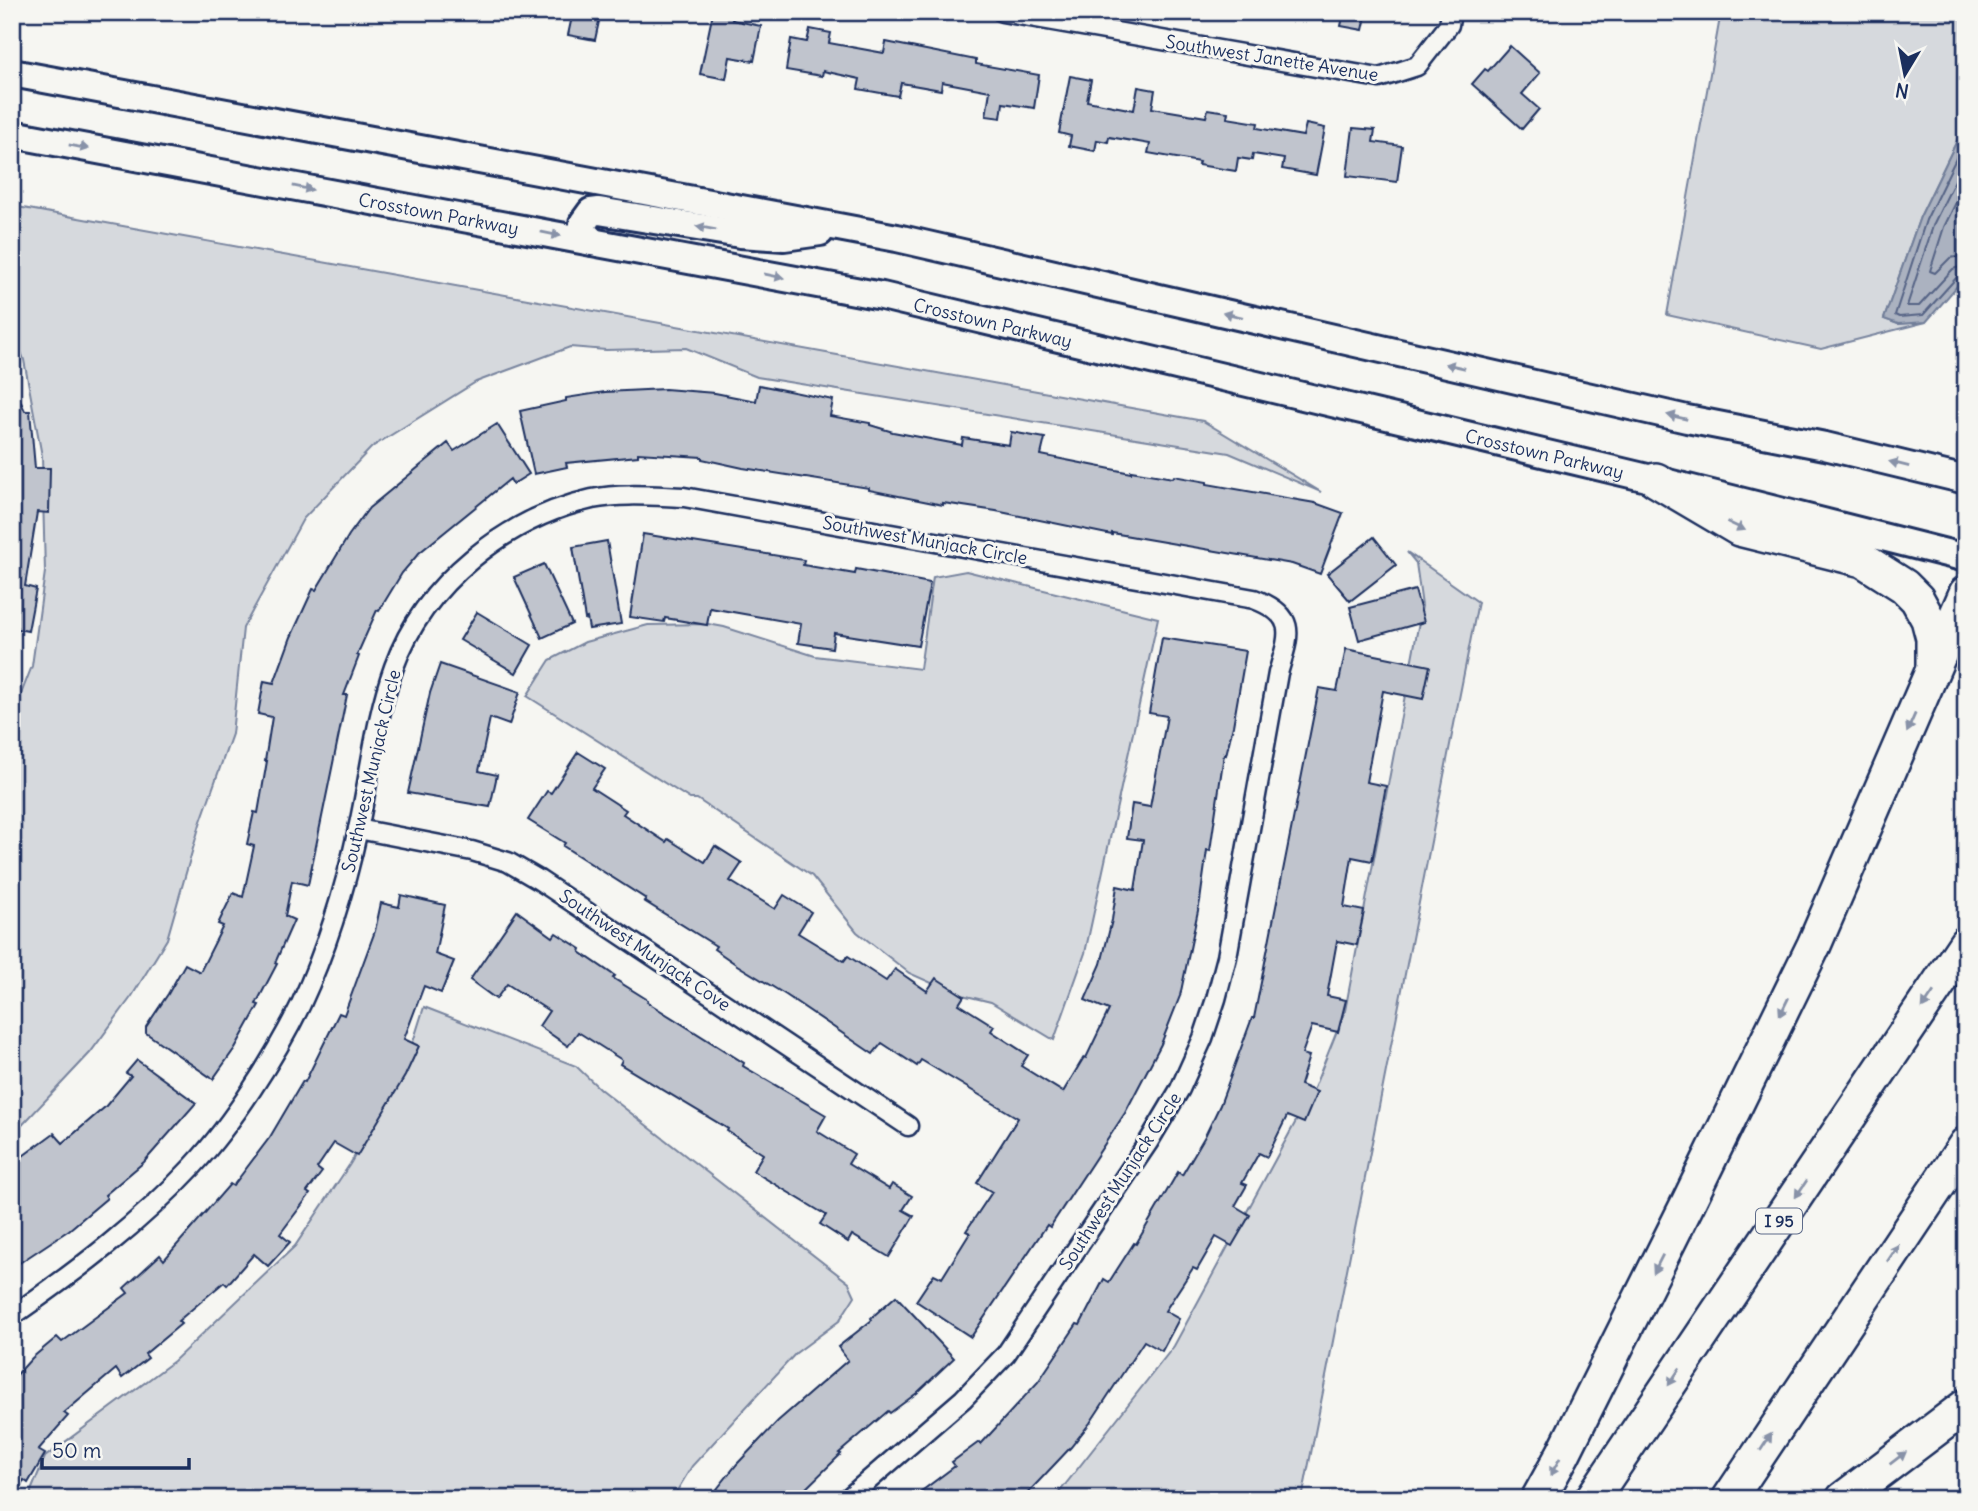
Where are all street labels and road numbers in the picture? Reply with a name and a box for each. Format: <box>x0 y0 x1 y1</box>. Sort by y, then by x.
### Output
street label: Southwest Janette Avenue <box>1164 30 1380 86</box>
street label: Crosstown Parkway <box>357 187 521 240</box>
street label: Crosstown Parkway <box>911 292 1075 352</box>
street label: Crosstown Parkway <box>1463 424 1626 483</box>
street label: Southwest Munjack Circle <box>821 511 1029 569</box>
street label: Southwest Munjack Circle <box>336 667 406 875</box>
street label: Southwest Munjack Cove <box>555 884 735 1016</box>
street label: Southwest Munjack Circle <box>1054 1088 1186 1274</box>
road number: I 95 <box>1756 1208 1802 1233</box>

